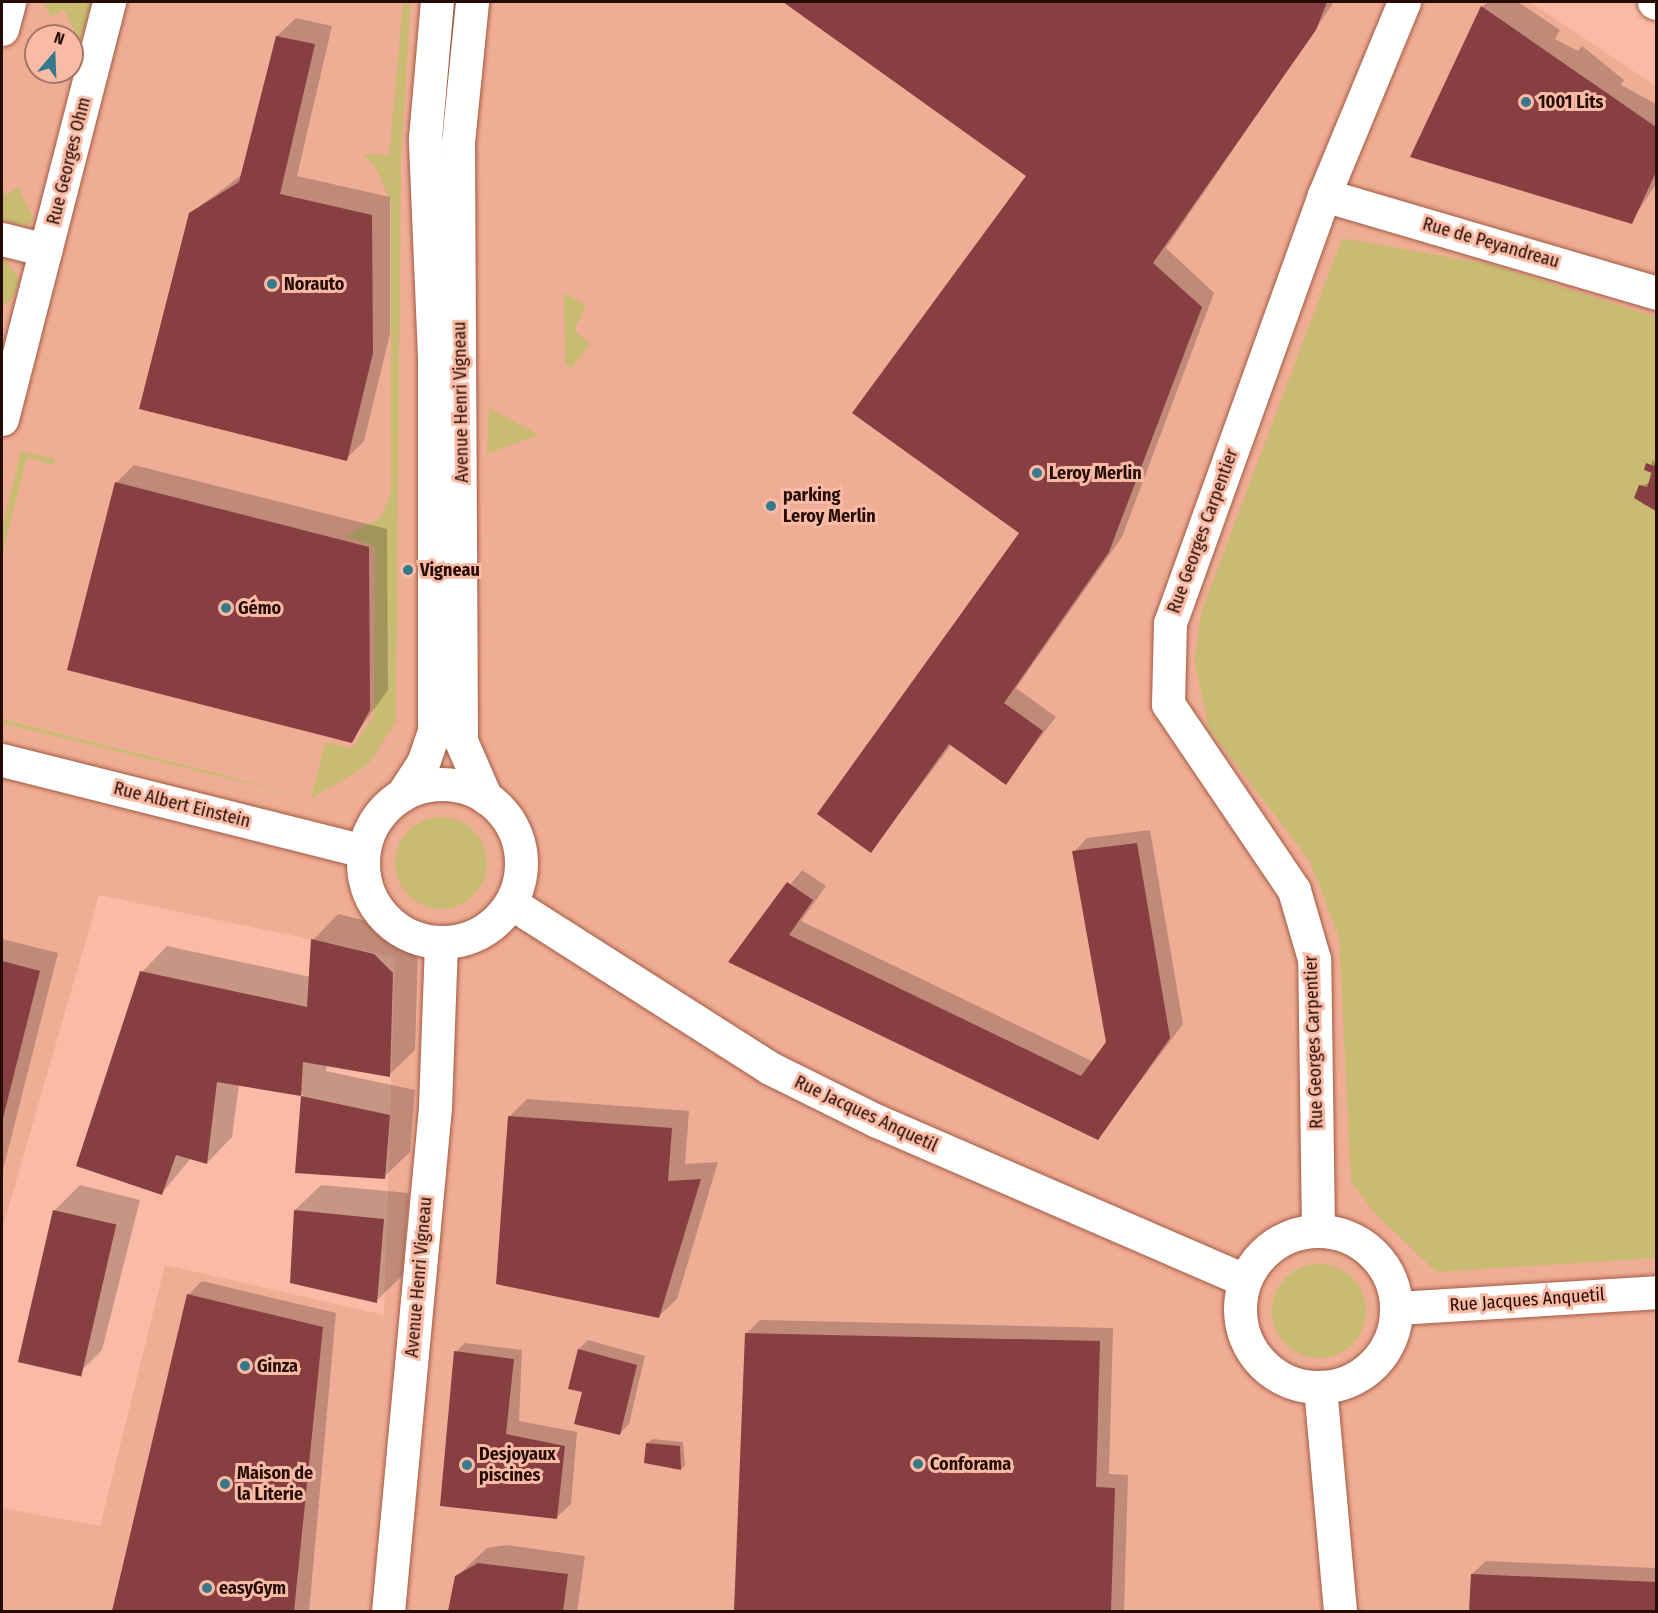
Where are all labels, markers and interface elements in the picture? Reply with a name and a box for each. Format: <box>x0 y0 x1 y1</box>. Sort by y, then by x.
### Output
north arrow <box>24 24 84 84</box>
text: N <box>52 28 67 49</box>
place label: 1001 Lits <box>1538 91 1603 113</box>
street label: Rue Georges Ohm <box>43 95 95 227</box>
marker: 1001 Lits <box>1519 95 1533 109</box>
street label: Rue de Peyandreau <box>1420 213 1562 273</box>
place label: Norauto <box>284 273 344 295</box>
marker: Norauto <box>265 277 279 291</box>
street label: Avenue Henri Vigneau <box>449 321 473 483</box>
street label: Rue Georges Carpentier <box>1163 446 1243 616</box>
place label: Leroy Merlin <box>1049 462 1142 484</box>
marker: Leroy Merlin <box>1030 466 1044 480</box>
place label: parking Leroy Merlin <box>783 485 876 528</box>
marker: parking Leroy Merlin <box>764 499 778 513</box>
place label: Vigneau <box>420 559 480 581</box>
marker: Vigneau <box>401 563 415 577</box>
place label: Gémo <box>238 597 281 619</box>
marker: Gémo <box>219 601 233 615</box>
street label: Rue Albert Einstein <box>111 778 253 832</box>
street label: Rue Georges Carpentier <box>1300 955 1328 1129</box>
street label: Rue Jacques Anquetil <box>791 1071 941 1157</box>
street label: Avenue Henri Vigneau <box>401 1196 437 1358</box>
street label: Rue Jacques Anquetil <box>1449 1284 1605 1316</box>
place label: Ginza <box>257 1355 298 1377</box>
marker: Ginza <box>238 1359 252 1373</box>
place label: Desjoyaux piscines <box>479 1444 556 1486</box>
place label: Conforama <box>930 1453 1011 1475</box>
marker: Conforama <box>911 1457 925 1471</box>
marker: Desjoyaux piscines <box>460 1458 474 1472</box>
place label: Maison de la Literie <box>237 1463 313 1506</box>
marker: Maison de la Literie <box>218 1477 232 1491</box>
place label: easyGym <box>219 1577 286 1599</box>
marker: easyGym <box>200 1581 214 1595</box>

